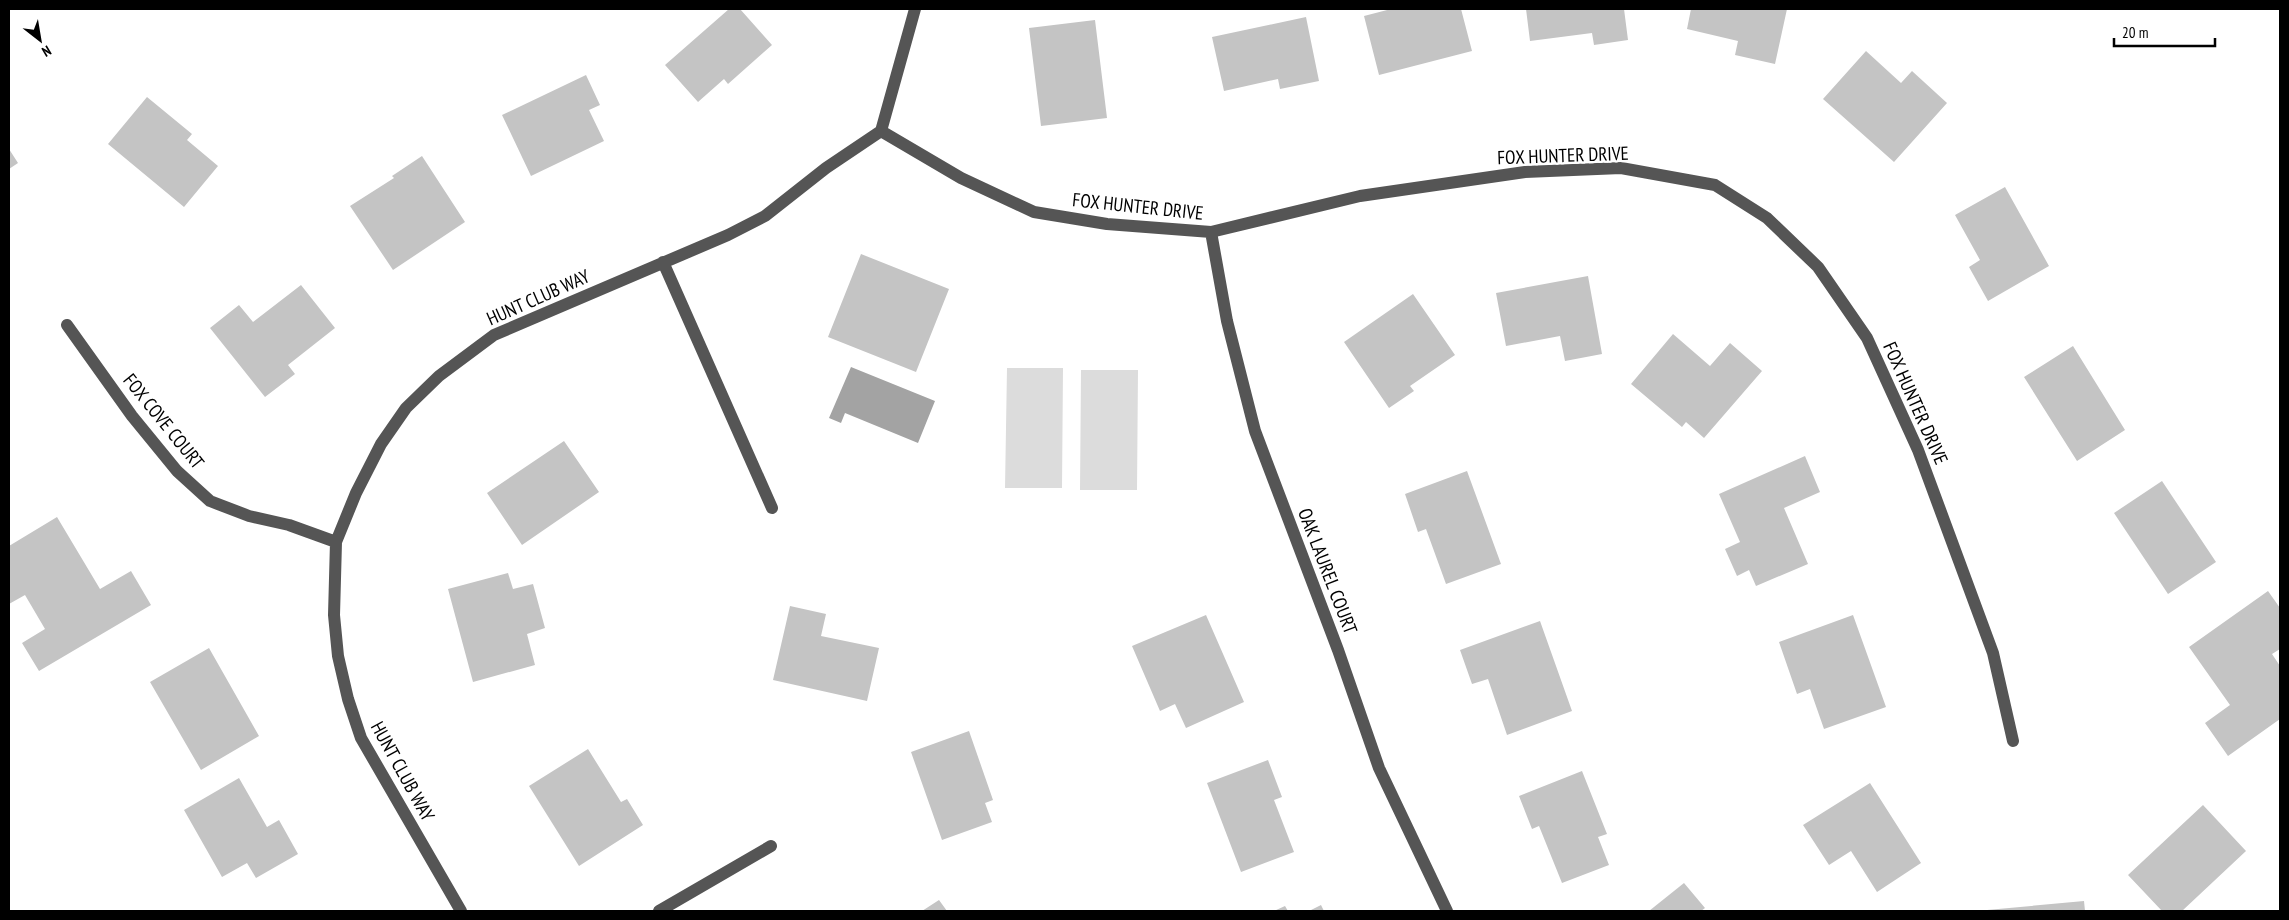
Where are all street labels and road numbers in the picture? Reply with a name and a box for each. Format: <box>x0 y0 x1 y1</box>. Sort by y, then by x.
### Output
street label: FOX HUNTER DRIVE <box>1497 141 1629 169</box>
street label: FOX HUNTER DRIVE <box>1071 187 1205 225</box>
street label: HUNT CLUB WAY <box>483 263 594 330</box>
street label: FOX HUNTER DRIVE <box>1878 338 1954 468</box>
street label: FOX COVE COURT <box>118 369 210 474</box>
street label: OAK LAUREL COURT <box>1293 505 1363 638</box>
street label: HUNT CLUB WAY <box>366 717 440 825</box>

